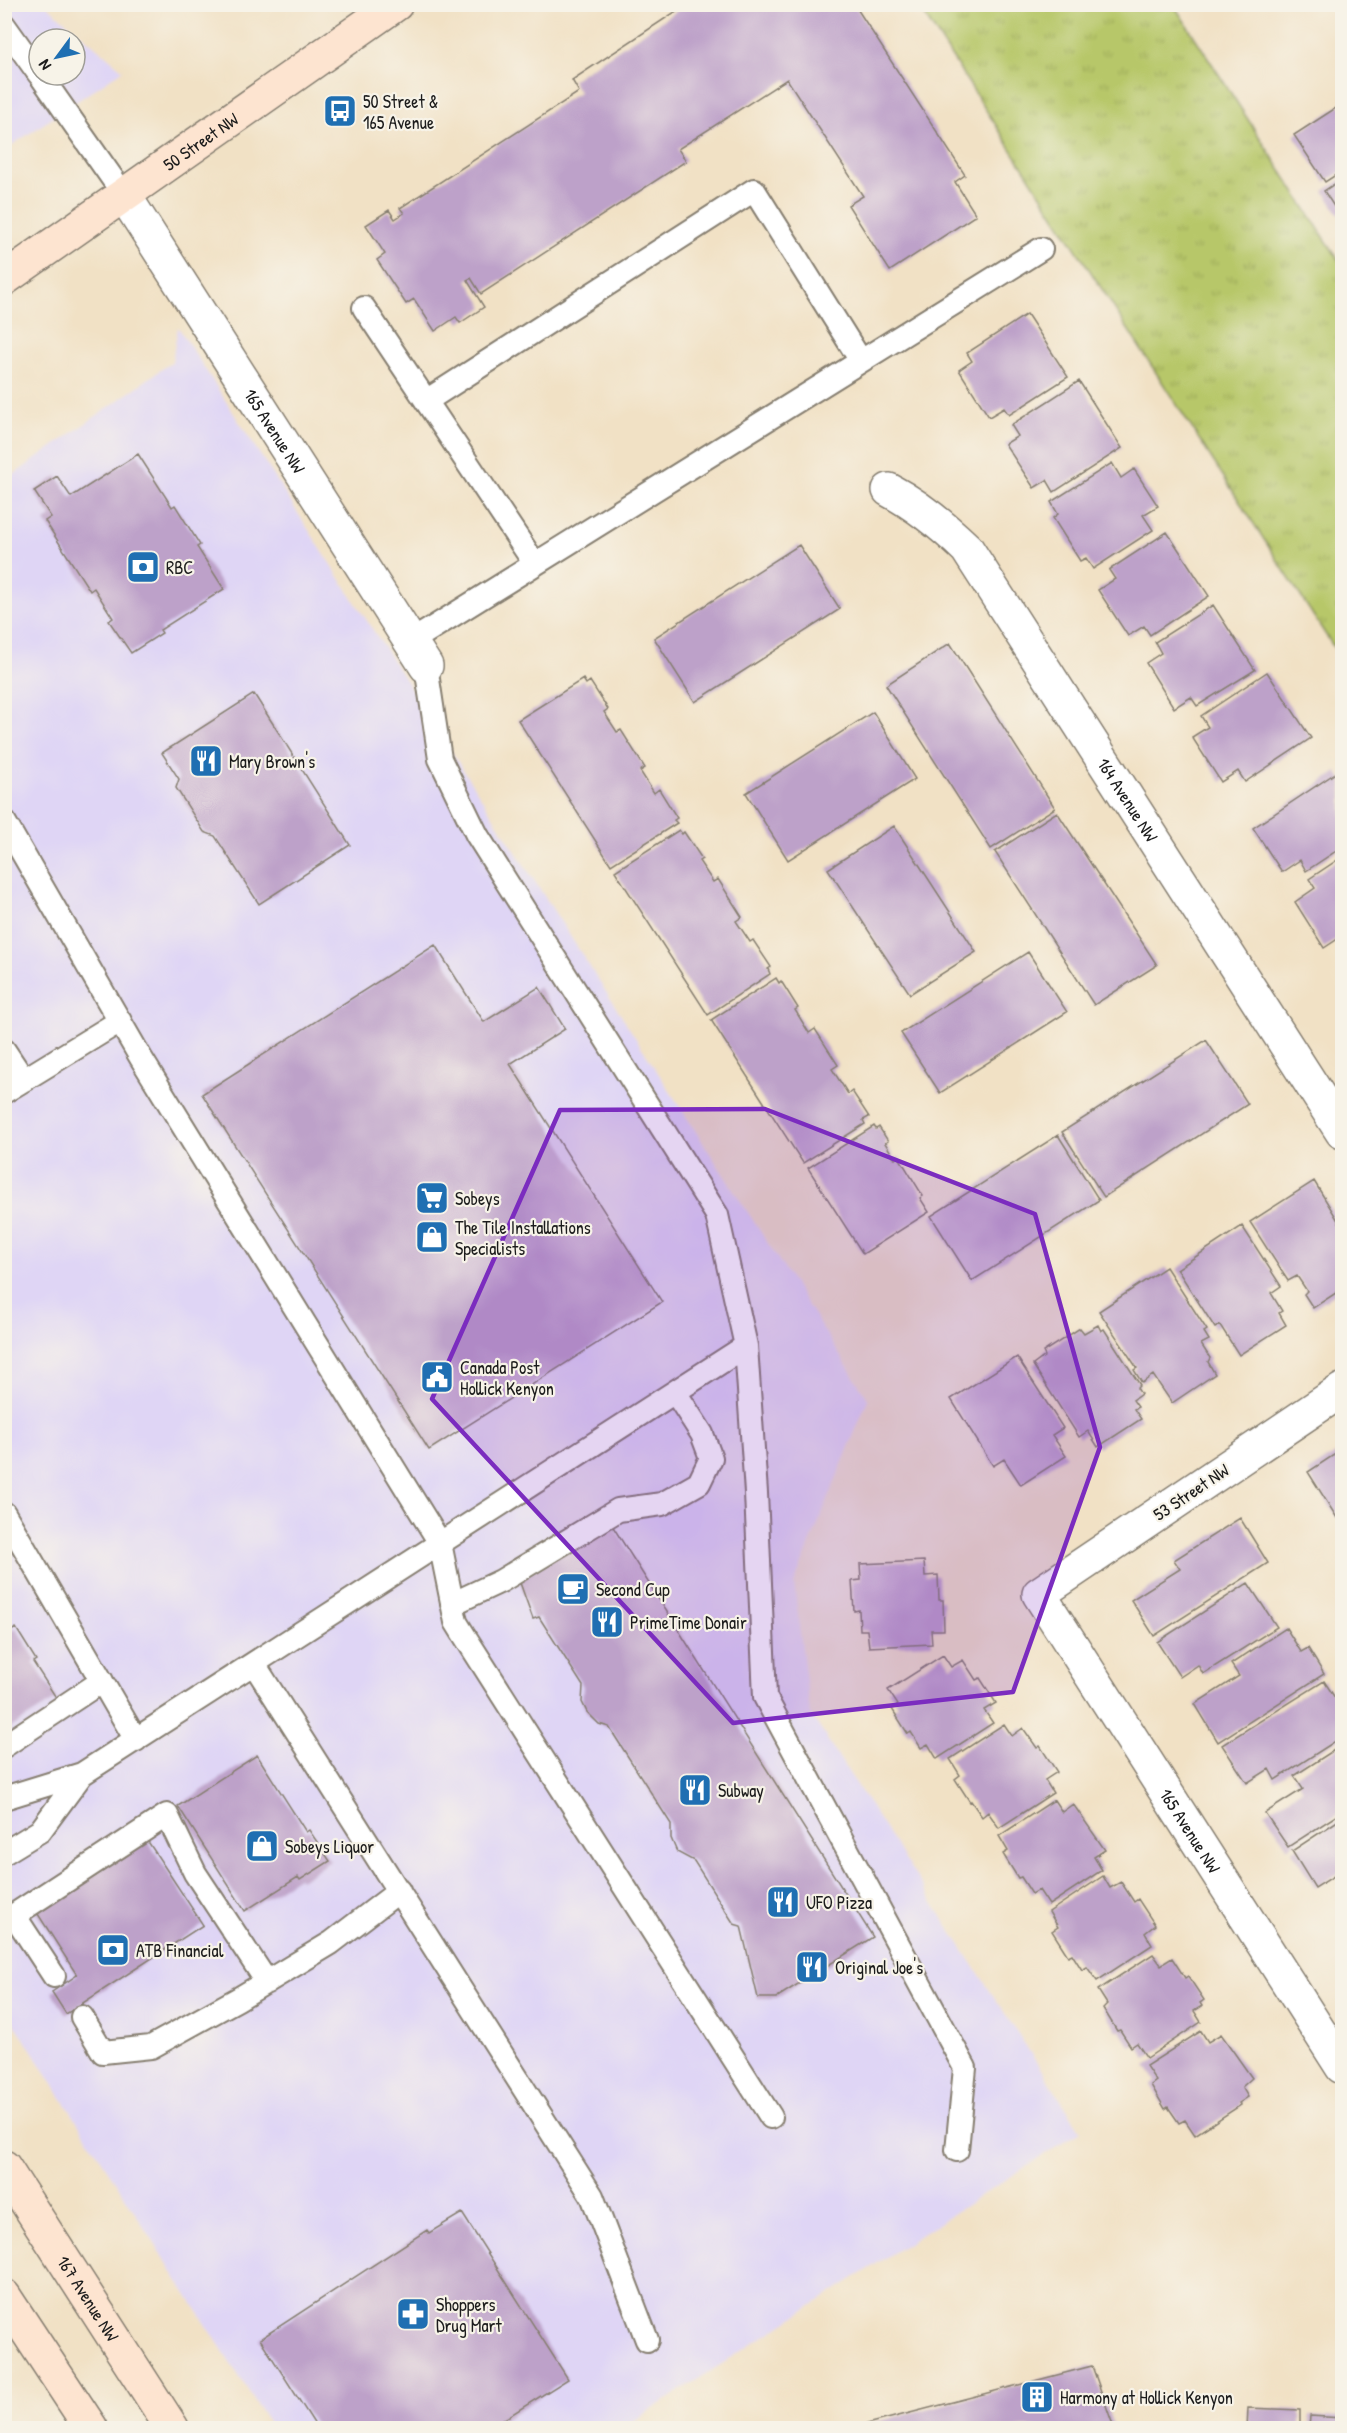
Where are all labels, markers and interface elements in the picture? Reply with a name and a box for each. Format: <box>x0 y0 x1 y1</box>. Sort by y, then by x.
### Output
north arrow <box>27 27 87 87</box>
text: N <box>33 55 56 75</box>
place label: 50 Street & 165 Avenue <box>363 89 438 135</box>
bus stop icon: 50 Street & 165 Avenue <box>322 93 358 129</box>
street label: 50 Street NW <box>158 106 243 176</box>
street label: 165 Avenue NW <box>239 384 312 478</box>
bank icon: RBC <box>125 549 161 585</box>
place label: RBC <box>166 555 193 580</box>
restaurant icon: Mary Brown's <box>188 743 224 779</box>
place label: Mary Brown's <box>229 749 315 774</box>
street label: 164 Avenue NW <box>1092 753 1164 846</box>
supermarket icon: Sobeys <box>414 1180 450 1216</box>
place label: Sobeys <box>455 1186 500 1211</box>
place label: The Tile Installations Specialists <box>455 1215 591 1261</box>
shop icon: The Tile Installations Specialists <box>414 1219 450 1255</box>
place label: Canada Post Hollick Kenyon <box>460 1355 554 1401</box>
public building icon: Canada Post Hollick Kenyon <box>419 1359 455 1395</box>
street label: 53 Street NW <box>1148 1457 1234 1527</box>
cafe icon: Second Cup <box>555 1571 591 1607</box>
place label: Second Cup <box>596 1577 670 1602</box>
restaurant icon: PrimeTime Donair <box>589 1604 625 1640</box>
place label: PrimeTime Donair <box>630 1610 747 1635</box>
restaurant icon: Subway <box>677 1772 713 1808</box>
place label: Subway <box>718 1778 764 1803</box>
street label: 165 Avenue NW <box>1154 1783 1227 1878</box>
shop icon: Sobeys Liquor <box>244 1828 280 1864</box>
place label: Sobeys Liquor <box>285 1834 374 1859</box>
restaurant icon: UFO Pizza <box>765 1884 801 1920</box>
place label: UFO Pizza <box>806 1890 872 1915</box>
bank icon: ATB Financial <box>95 1932 131 1968</box>
place label: ATB Financial <box>136 1938 224 1963</box>
restaurant icon: Original Joe's <box>794 1949 830 1985</box>
place label: Original Joe's <box>835 1955 923 1980</box>
street label: 167 Avenue NW <box>52 2251 125 2346</box>
place label: Shoppers Drug Mart <box>436 2292 503 2338</box>
pharmacy icon: Shoppers Drug Mart <box>395 2296 431 2332</box>
building icon: Harmony at Hollick Kenyon <box>1019 2379 1055 2415</box>
place label: Harmony at Hollick Kenyon <box>1060 2385 1233 2410</box>

